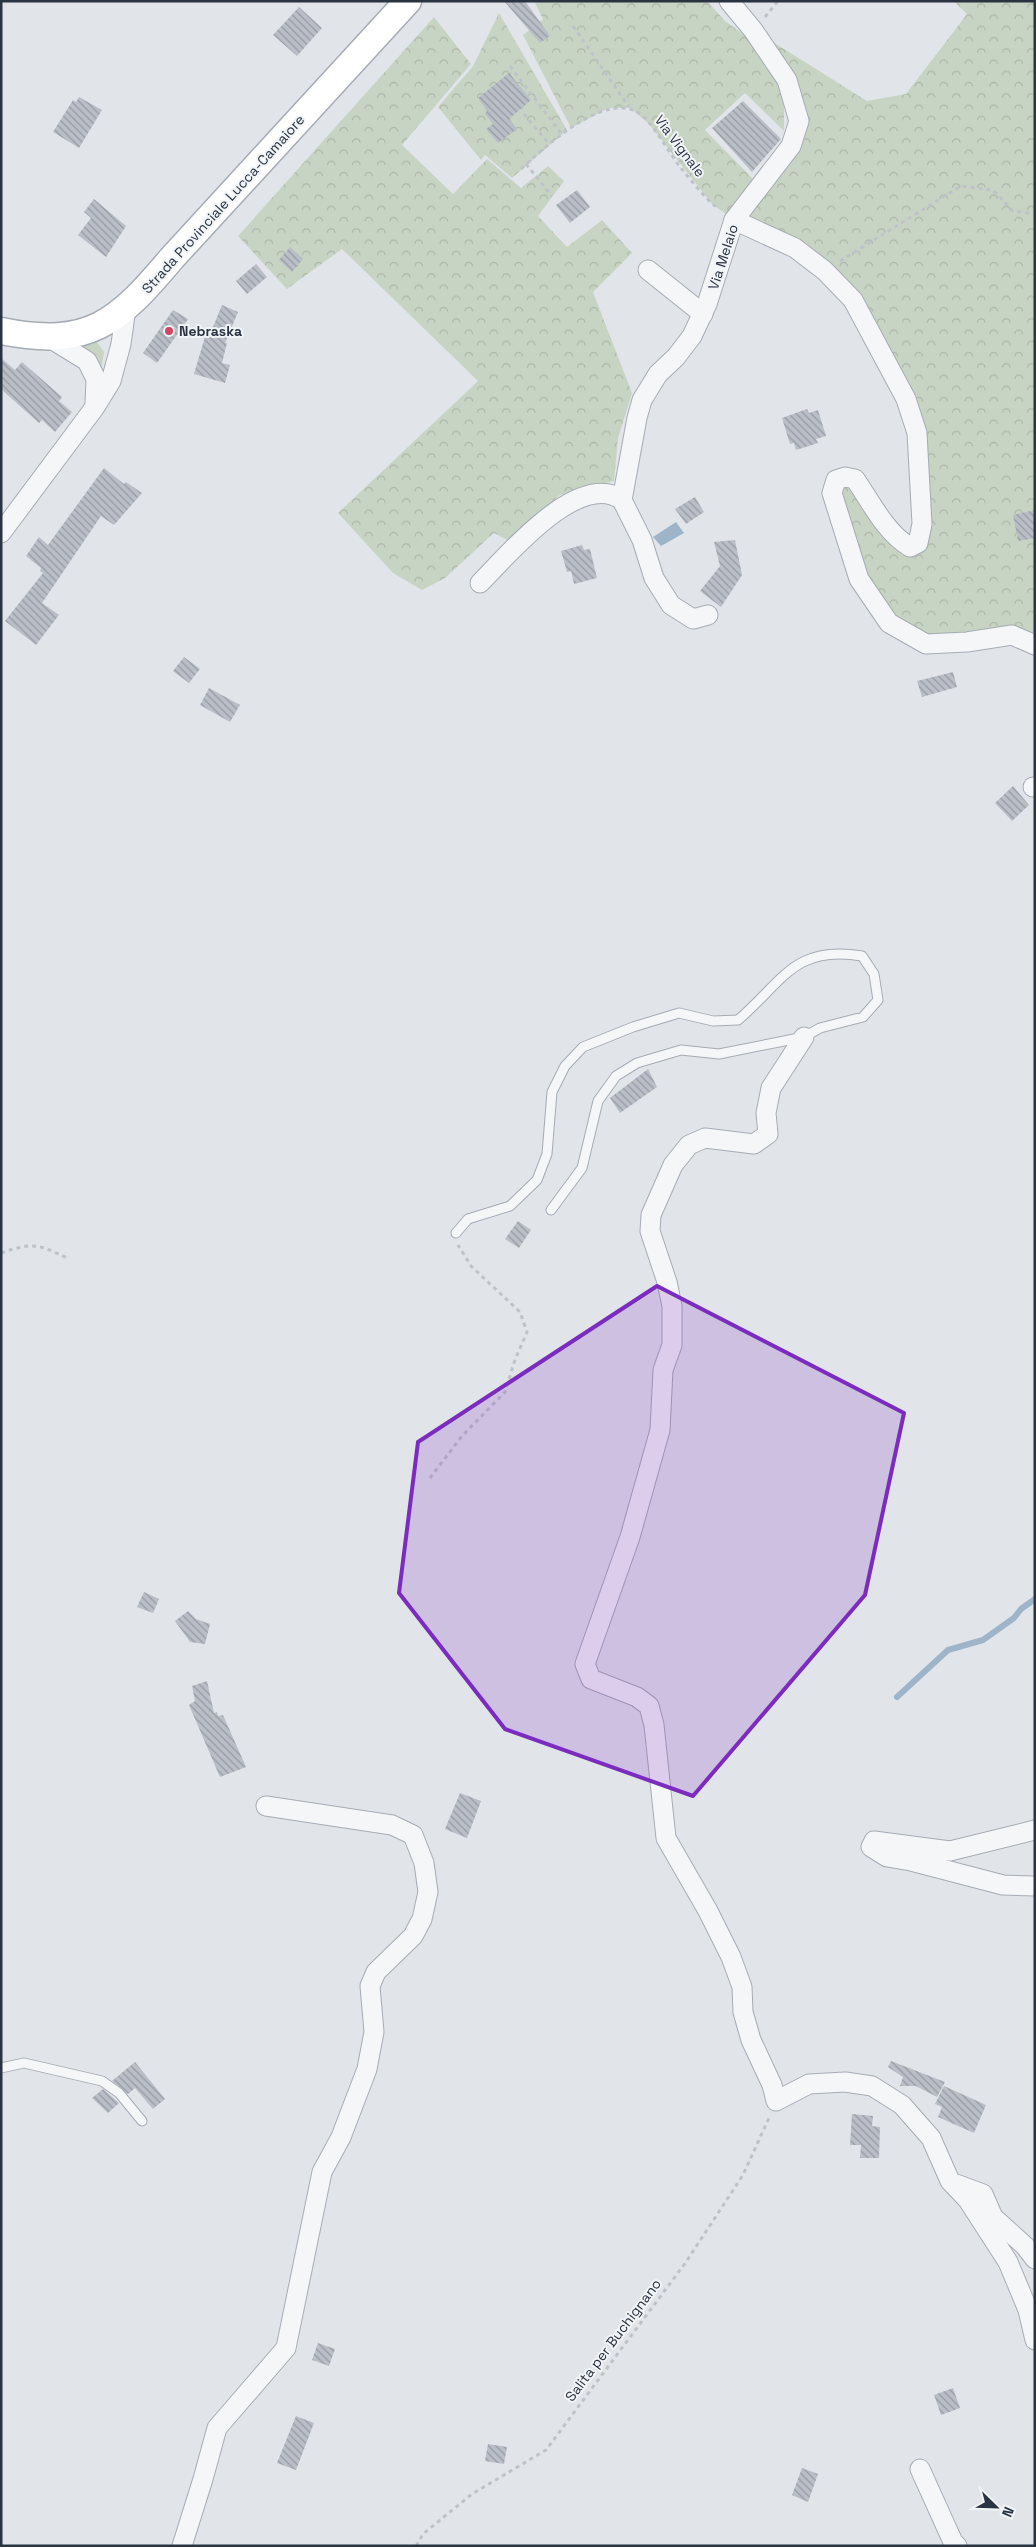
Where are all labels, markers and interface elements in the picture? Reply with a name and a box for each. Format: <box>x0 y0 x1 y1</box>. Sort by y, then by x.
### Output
street label: Strada Provinciale Lucca-Camaiore <box>138 111 308 297</box>
street label: Via Vignale <box>651 111 709 181</box>
street label: Via Melaio <box>704 222 742 292</box>
place label: Nebraska <box>179 322 242 340</box>
marker: Nebraska <box>163 325 175 337</box>
street label: Salita per Buchignano <box>561 2275 665 2405</box>
north arrow <box>971 2482 1021 2532</box>
text: N <box>998 2504 1018 2520</box>

